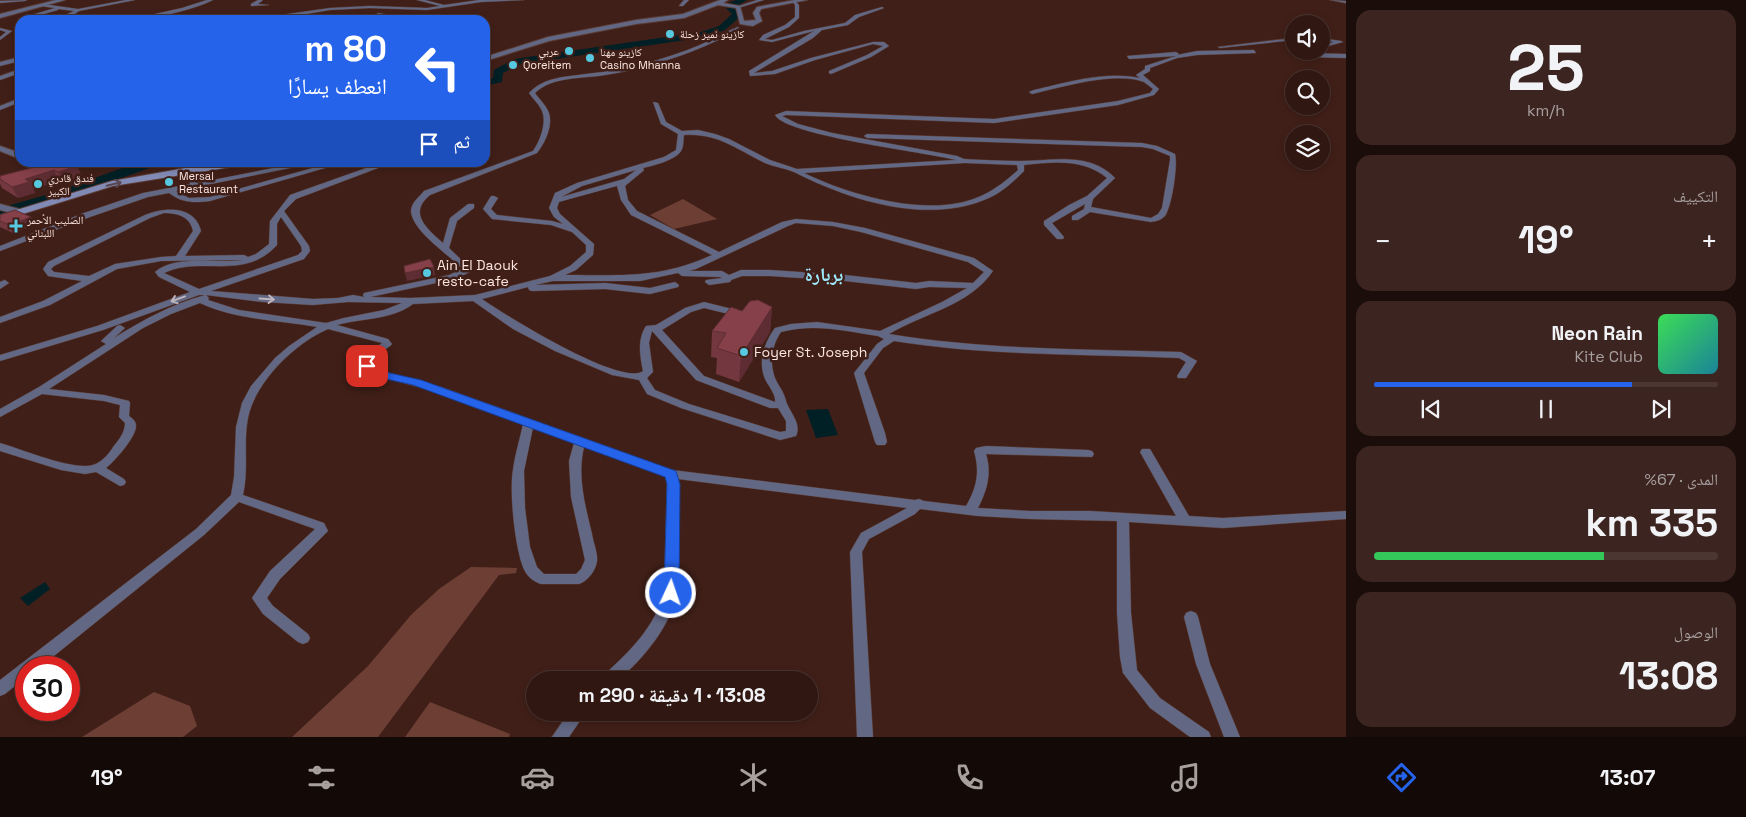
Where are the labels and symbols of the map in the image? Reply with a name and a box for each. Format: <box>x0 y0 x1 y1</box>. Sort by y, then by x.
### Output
place label: كازينو نمير زحلة <box>680 27 745 41</box>
marker: كازينو نمير زحلة <box>664 28 676 40</box>
place label: عربي <box>538 44 559 60</box>
marker: عربي <box>563 45 575 57</box>
place label: كازينو مهنا Casino Mhanna <box>600 45 681 72</box>
marker: كازينو مهنا Casino Mhanna <box>584 52 596 64</box>
place label: Qoreitem <box>523 58 571 72</box>
marker: Qoreitem <box>507 59 519 71</box>
place label: Mersal Restaurant <box>179 169 238 196</box>
place label: فندق قادري الكبير <box>47 171 94 198</box>
marker: Mersal Restaurant <box>163 176 175 188</box>
marker: فندق قادري الكبير <box>32 178 44 190</box>
one-way arrow <box>105 179 121 188</box>
place label: الصليب الأحمر اللبناني <box>26 213 83 242</box>
marker: الصليب الأحمر اللبناني <box>9 219 23 233</box>
place label: Ain El Daouk resto-cafe <box>437 256 519 290</box>
district label: بربارة <box>805 262 843 287</box>
marker: Ain El Daouk resto-cafe <box>421 267 433 279</box>
one-way arrow <box>170 295 186 304</box>
one-way arrow <box>259 295 275 304</box>
place label: Foyer St. Joseph <box>754 343 867 361</box>
pin <box>346 345 388 387</box>
marker: Foyer St. Joseph <box>738 346 750 358</box>
position arrow <box>644 566 696 618</box>
speed limit sign: 30 <box>15 656 80 721</box>

